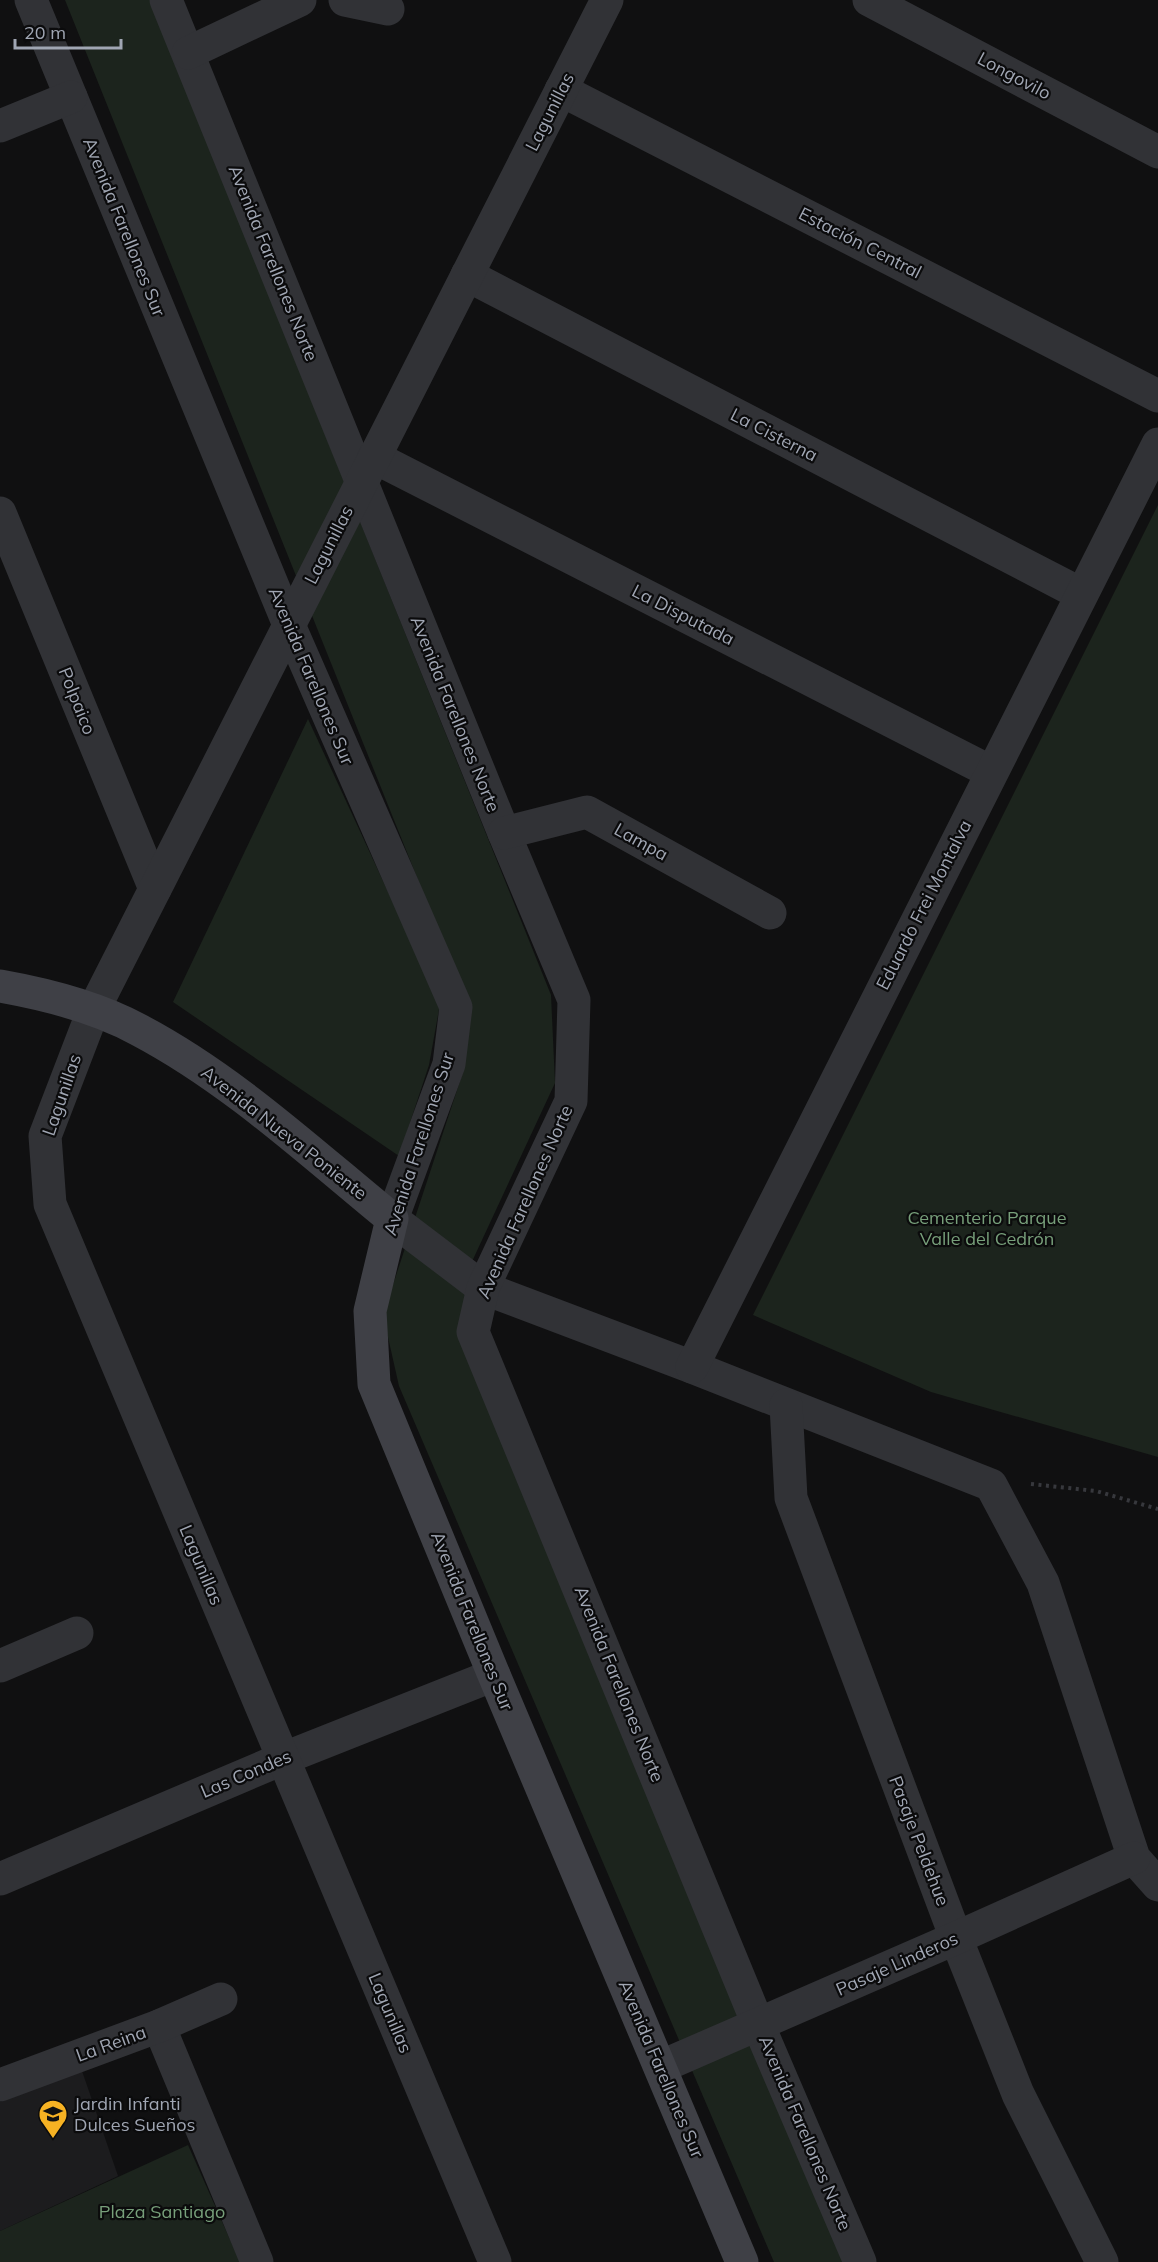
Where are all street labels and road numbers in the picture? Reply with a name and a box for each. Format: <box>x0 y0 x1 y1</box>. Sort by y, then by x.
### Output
street label: Longovilo <box>974 47 1055 104</box>
street label: Lagunillas <box>520 69 579 155</box>
street label: Avenida Farellones Sur <box>78 134 171 320</box>
street label: Avenida Farellones Norte <box>224 161 323 364</box>
street label: Estación Central <box>795 202 926 283</box>
street label: La Cisterna <box>727 403 822 466</box>
street label: Lagunillas <box>299 502 358 588</box>
street label: La Disputada <box>628 579 738 650</box>
street label: Avenida Farellones Sur <box>264 583 360 769</box>
street label: Avenida Farellones Norte <box>406 612 505 815</box>
street label: Polpaico <box>54 664 101 738</box>
street label: Eduardo Frei Montalva <box>871 816 976 994</box>
street label: Lampa <box>610 817 672 866</box>
street label: Avenida Farellones Sur <box>378 1049 459 1238</box>
street label: Lagunillas <box>37 1051 86 1139</box>
street label: Avenida Nueva Poniente <box>197 1061 372 1205</box>
street label: Avenida Farellones Norte <box>471 1101 578 1302</box>
street label: Lagunillas <box>174 1521 229 1608</box>
street label: Avenida Farellones Sur <box>426 1528 519 1714</box>
street label: Avenida Farellones Norte <box>570 1582 669 1785</box>
street label: Las Condes <box>197 1744 295 1803</box>
street label: Pasaje Peldehue <box>884 1773 955 1909</box>
street label: Pasaje Linderos <box>832 1926 962 2001</box>
street label: Lagunillas <box>363 1969 418 2056</box>
street label: Avenida Farellones Sur <box>614 1976 710 2162</box>
street label: La Reina <box>73 2020 149 2067</box>
street label: Avenida Farellones Norte <box>754 2032 857 2234</box>

